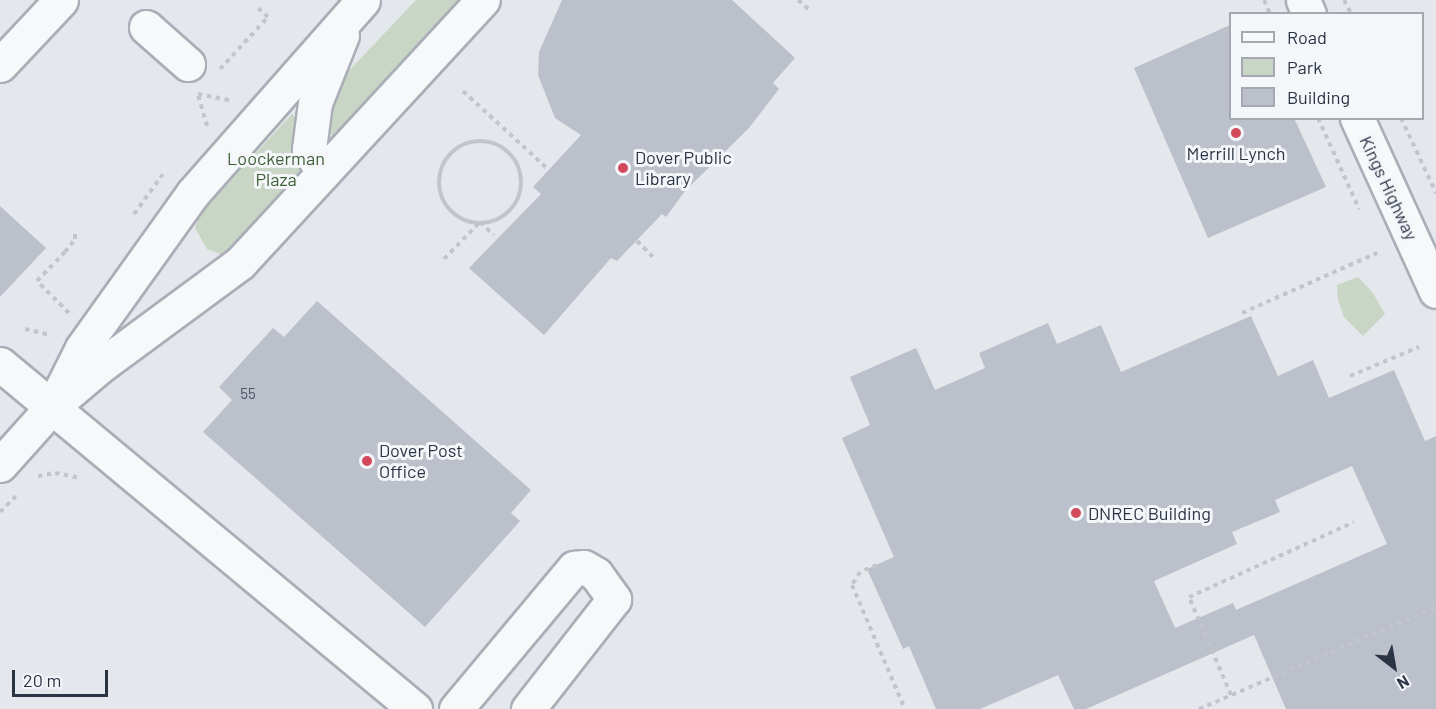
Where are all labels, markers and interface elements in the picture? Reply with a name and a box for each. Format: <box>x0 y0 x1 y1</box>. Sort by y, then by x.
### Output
legend <box>1229 12 1424 120</box>
text: Road <box>1287 26 1327 48</box>
text: Park <box>1287 56 1322 78</box>
text: Building <box>1287 86 1350 108</box>
marker: Merrill Lynch <box>1229 126 1243 140</box>
street label: Kings Highway <box>1355 132 1423 244</box>
place label: Merrill Lynch <box>1187 142 1285 164</box>
place label: Dover Public Library <box>635 147 732 190</box>
park label: Loockerman Plaza <box>227 148 325 190</box>
marker: Dover Public Library <box>616 161 630 175</box>
house number: 55 <box>240 385 256 403</box>
place label: Dover Post Office <box>379 440 463 482</box>
marker: Dover Post Office <box>360 454 374 468</box>
place label: DNREC Building <box>1088 502 1211 524</box>
marker: DNREC Building <box>1069 506 1083 520</box>
north arrow <box>1364 637 1424 697</box>
scale bar <box>15 658 111 696</box>
text: 20 m <box>23 669 61 691</box>
text: N <box>1394 672 1413 694</box>

